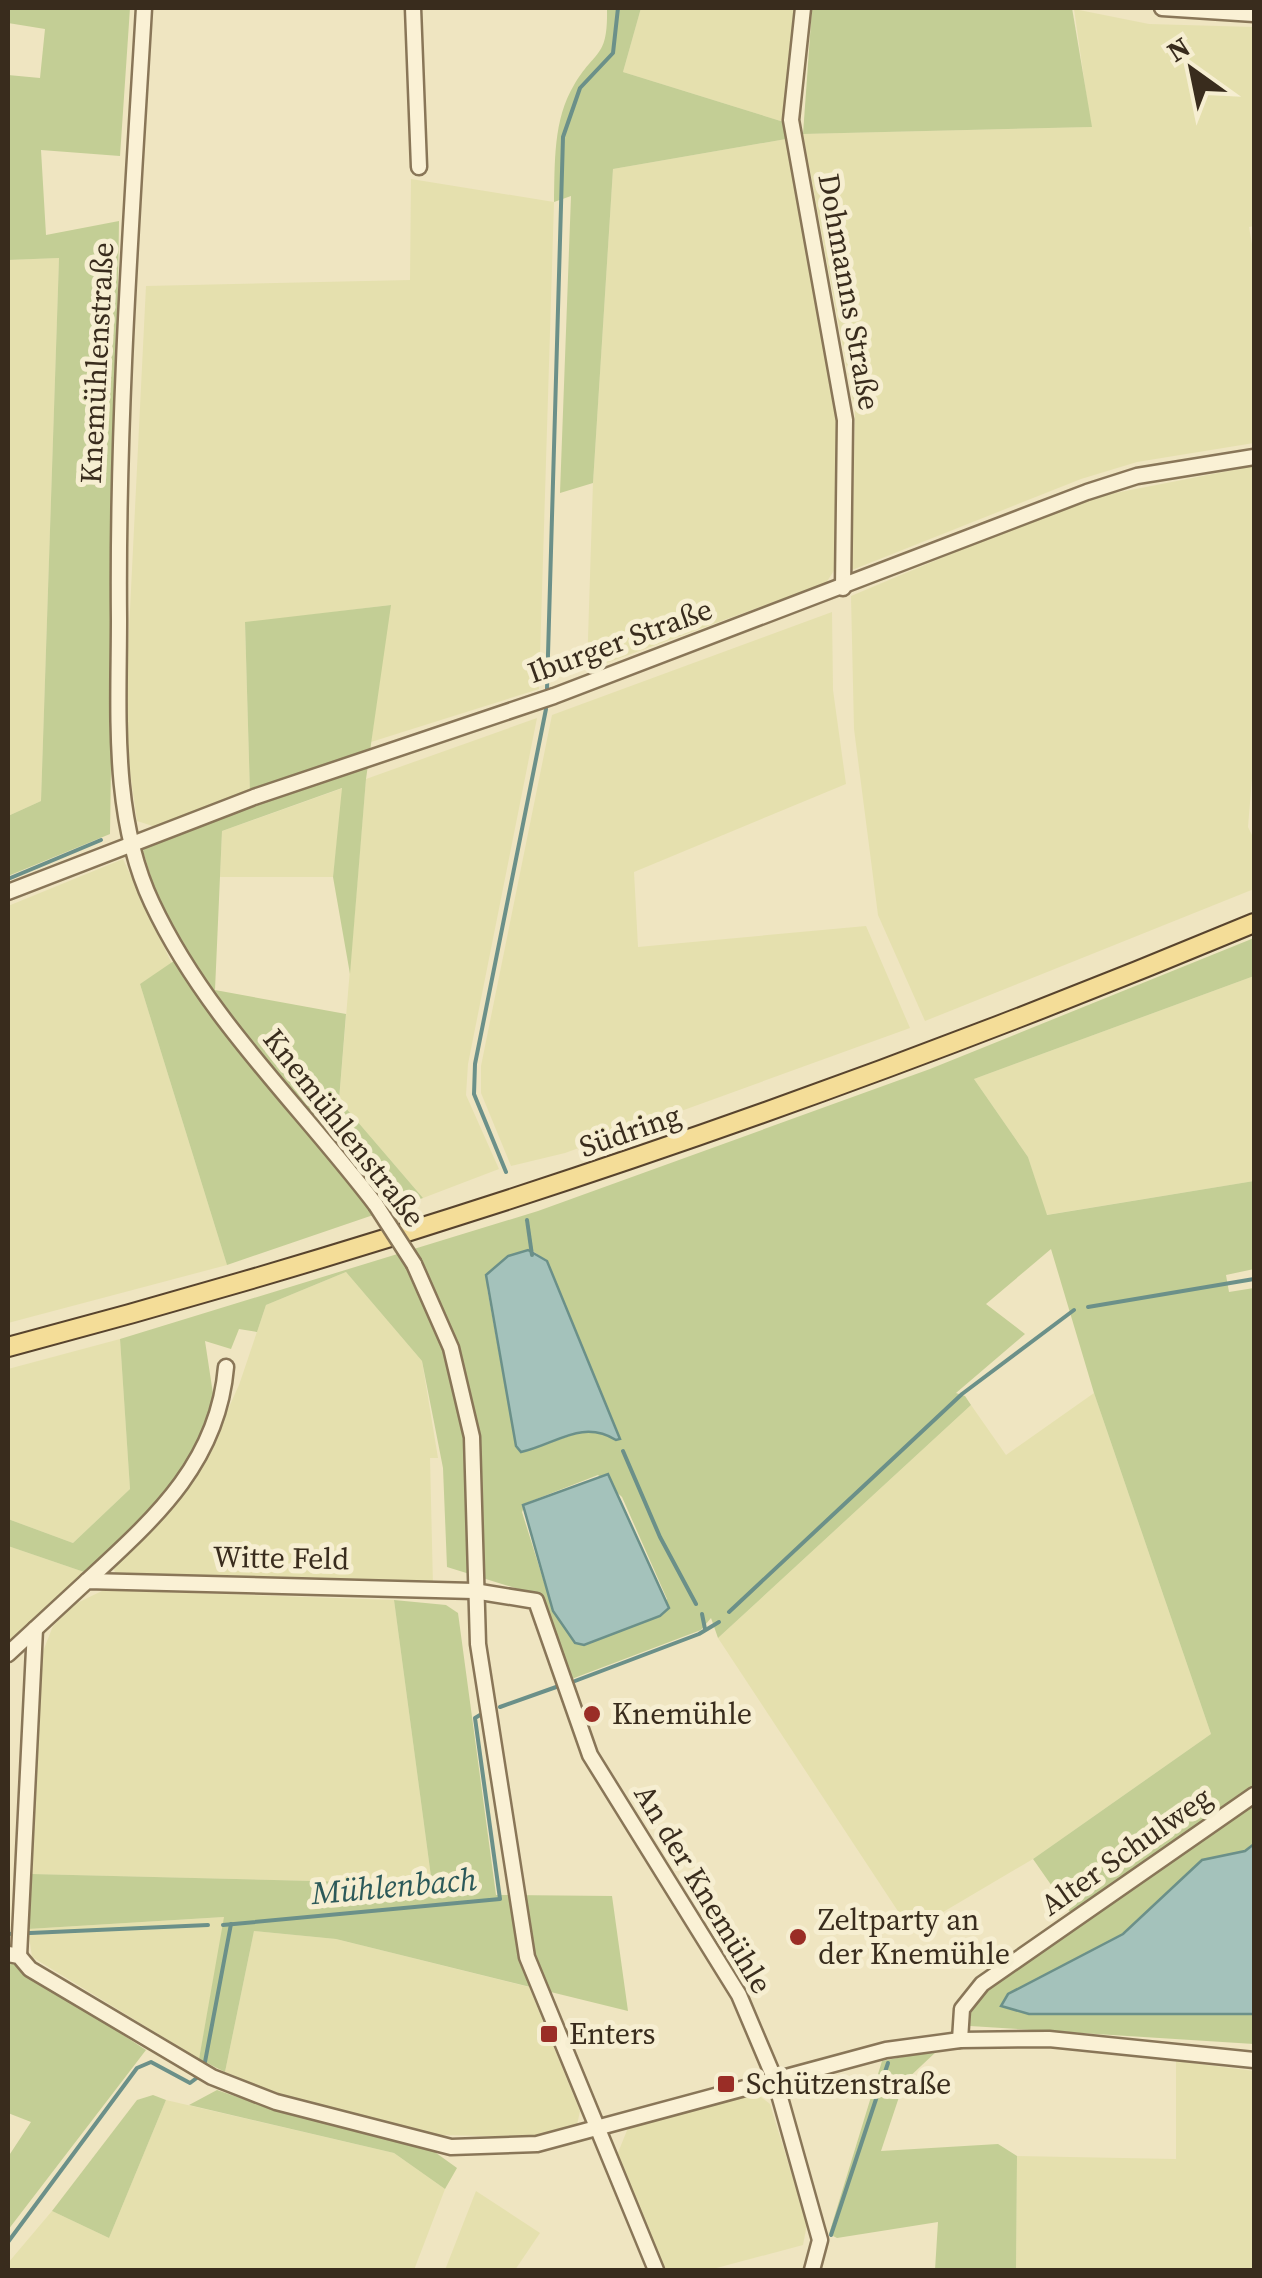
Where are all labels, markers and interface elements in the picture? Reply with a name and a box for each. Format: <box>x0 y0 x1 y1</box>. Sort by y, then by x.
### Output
north arrow <box>1142 20 1242 120</box>
text: N <box>1159 28 1197 71</box>
street label: Dohmanns Straße <box>809 170 890 413</box>
street label: Knemühlenstraße <box>70 241 123 485</box>
street label: Iburger Straße <box>522 588 718 693</box>
street label: Knemühlenstraße <box>254 1020 435 1236</box>
street label: Südring <box>574 1094 686 1167</box>
street label: Witte Feld <box>212 1536 350 1579</box>
place label: Knemühle <box>612 1693 752 1734</box>
marker: Knemühle <box>581 1703 603 1725</box>
street label: Alter Schulweg <box>1032 1776 1220 1925</box>
street label: An der Knemühle <box>625 1777 782 2001</box>
water label: Mühlenbach <box>309 1857 479 1915</box>
place label: Zeltparty an der Knemühle <box>818 1899 1010 1974</box>
marker: Zeltparty an der Knemühle <box>787 1926 809 1948</box>
place label: Enters <box>569 2013 656 2054</box>
marker: Enters <box>538 2023 560 2045</box>
place label: Schützenstraße <box>746 2063 951 2104</box>
marker: Schützenstraße <box>715 2073 737 2095</box>

